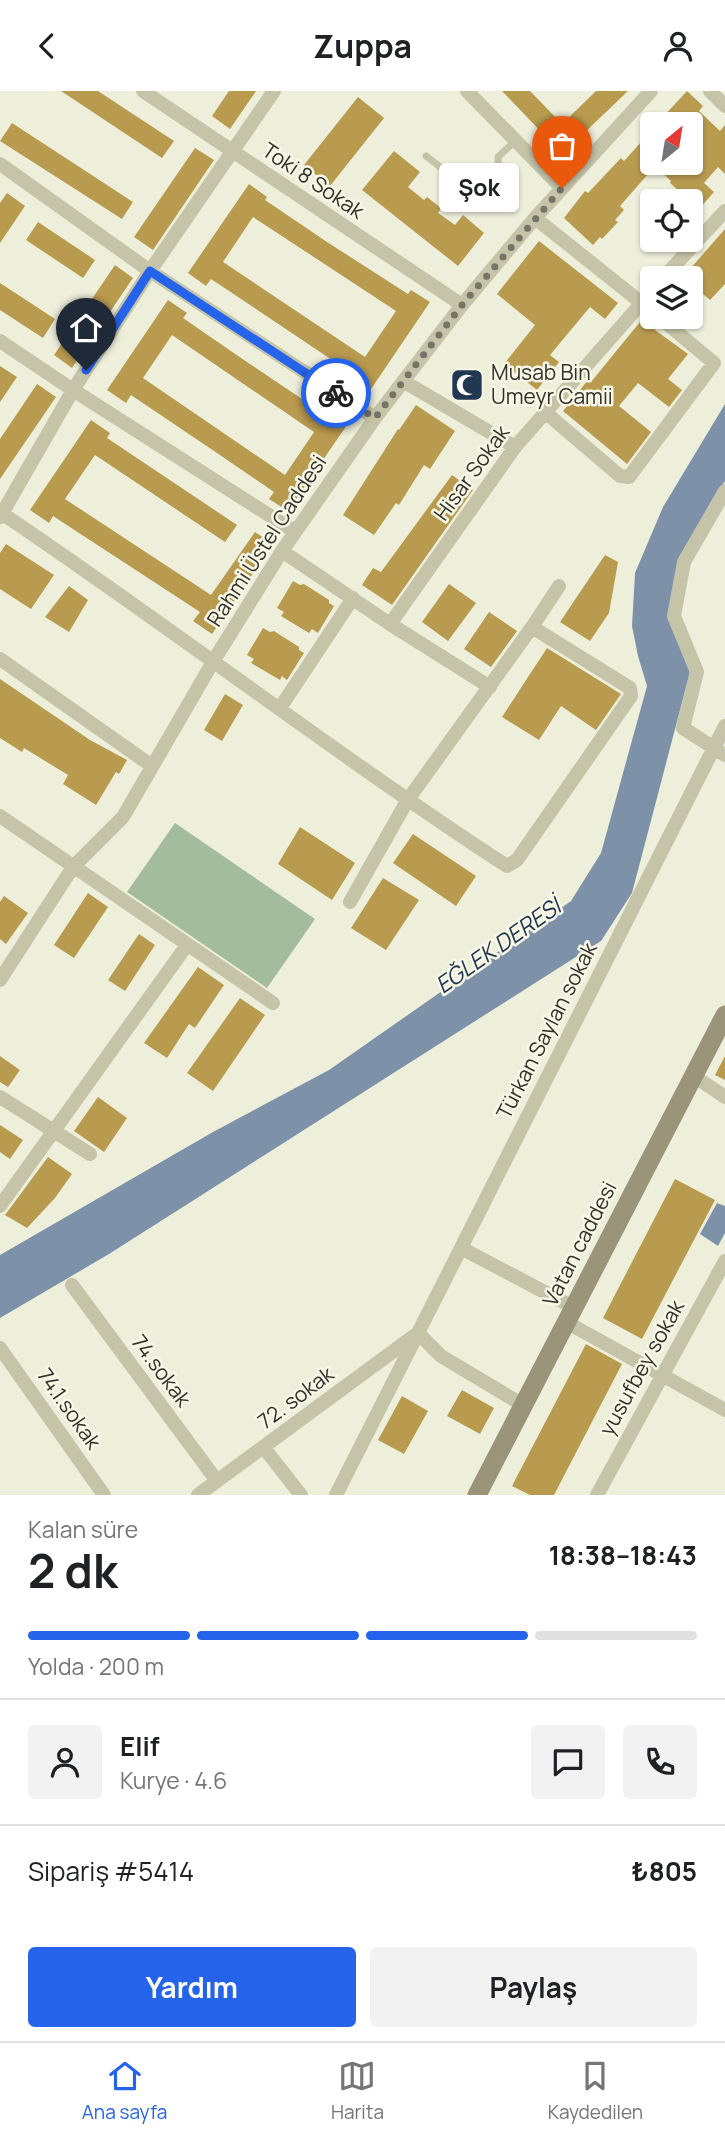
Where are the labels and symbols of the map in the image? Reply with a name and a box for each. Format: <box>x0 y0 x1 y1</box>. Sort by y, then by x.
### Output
north arrow <box>640 112 704 175</box>
pin <box>532 116 592 188</box>
street label: Toki 8 Sokak <box>257 136 370 225</box>
callout: Şok <box>440 163 520 213</box>
pin <box>56 298 116 370</box>
courier <box>301 358 371 428</box>
place label: Musab Bin Umeyr Camii <box>491 358 613 410</box>
mosque icon: Musab Bin Umeyr Camii <box>448 366 486 404</box>
street label: Hisar Sokak <box>427 419 516 526</box>
street label: Rahmi Üstel Caddesi <box>200 449 332 632</box>
water label: EĞLEK DERESİ <box>428 888 570 1000</box>
street label: Türkan Saylan sokak <box>489 937 603 1124</box>
street label: Vatan caddesi <box>536 1176 623 1311</box>
street label: yusufbey sokak <box>592 1294 690 1440</box>
street label: 74.sokak <box>126 1329 198 1412</box>
street label: 72. sokak <box>252 1359 339 1435</box>
street label: 74.1.sokak <box>32 1362 108 1455</box>

